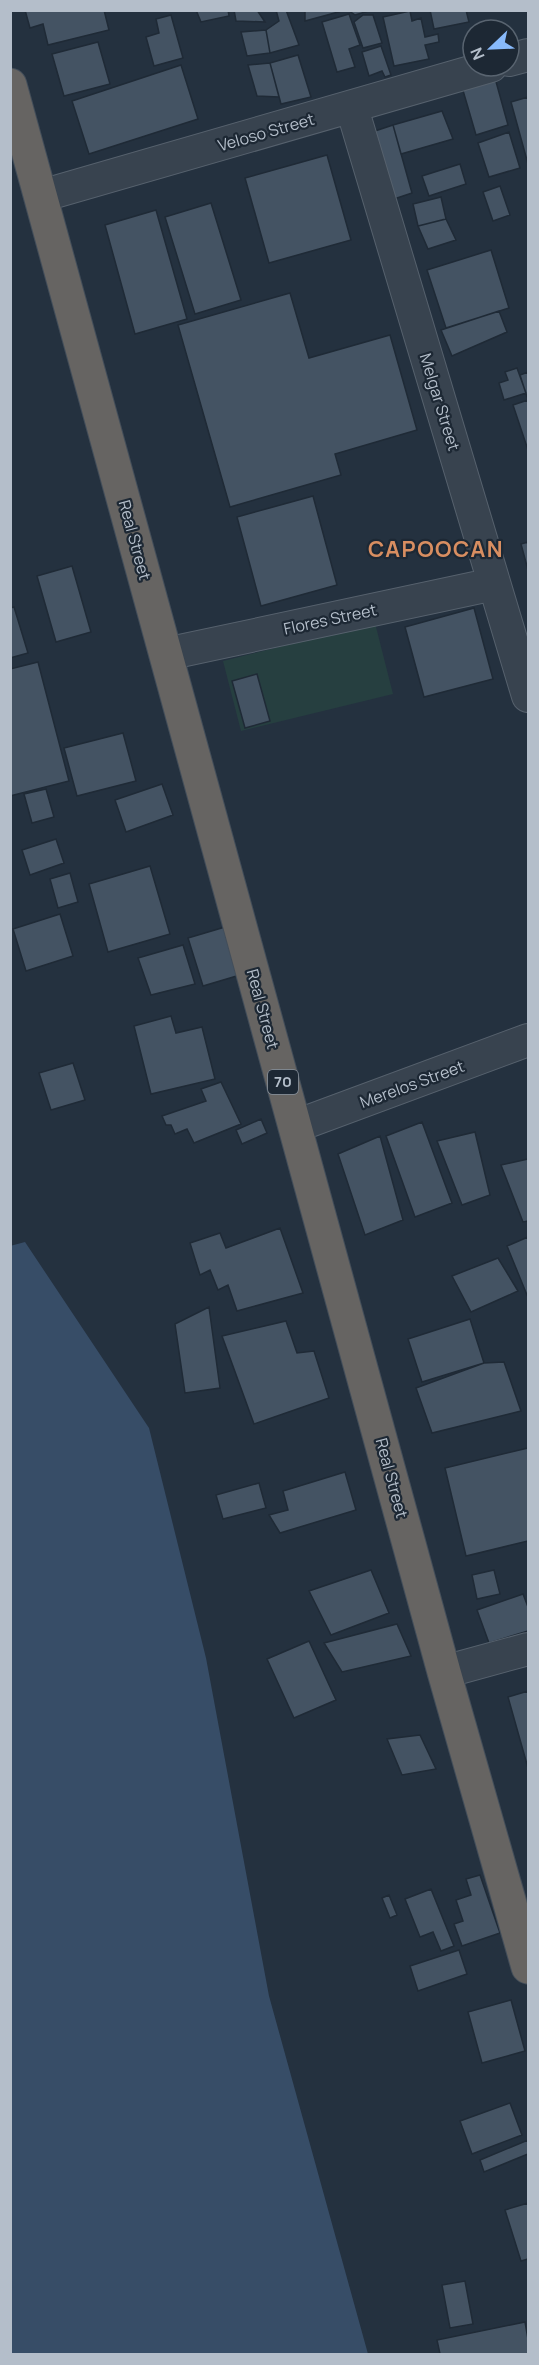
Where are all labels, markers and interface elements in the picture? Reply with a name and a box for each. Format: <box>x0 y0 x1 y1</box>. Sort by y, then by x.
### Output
north arrow <box>461 18 521 78</box>
text: N <box>465 44 490 63</box>
street label: Veloso Street <box>215 108 317 156</box>
street label: Melgar Street <box>415 351 465 453</box>
street label: Real Street <box>114 497 156 583</box>
district label: CAPOOCAN <box>368 534 504 564</box>
street label: Flores Street <box>281 598 379 640</box>
street label: Real Street <box>242 966 284 1052</box>
street label: Merelos Street <box>357 1055 467 1113</box>
road number: 70 <box>268 1070 298 1094</box>
street label: Real Street <box>371 1435 413 1521</box>

